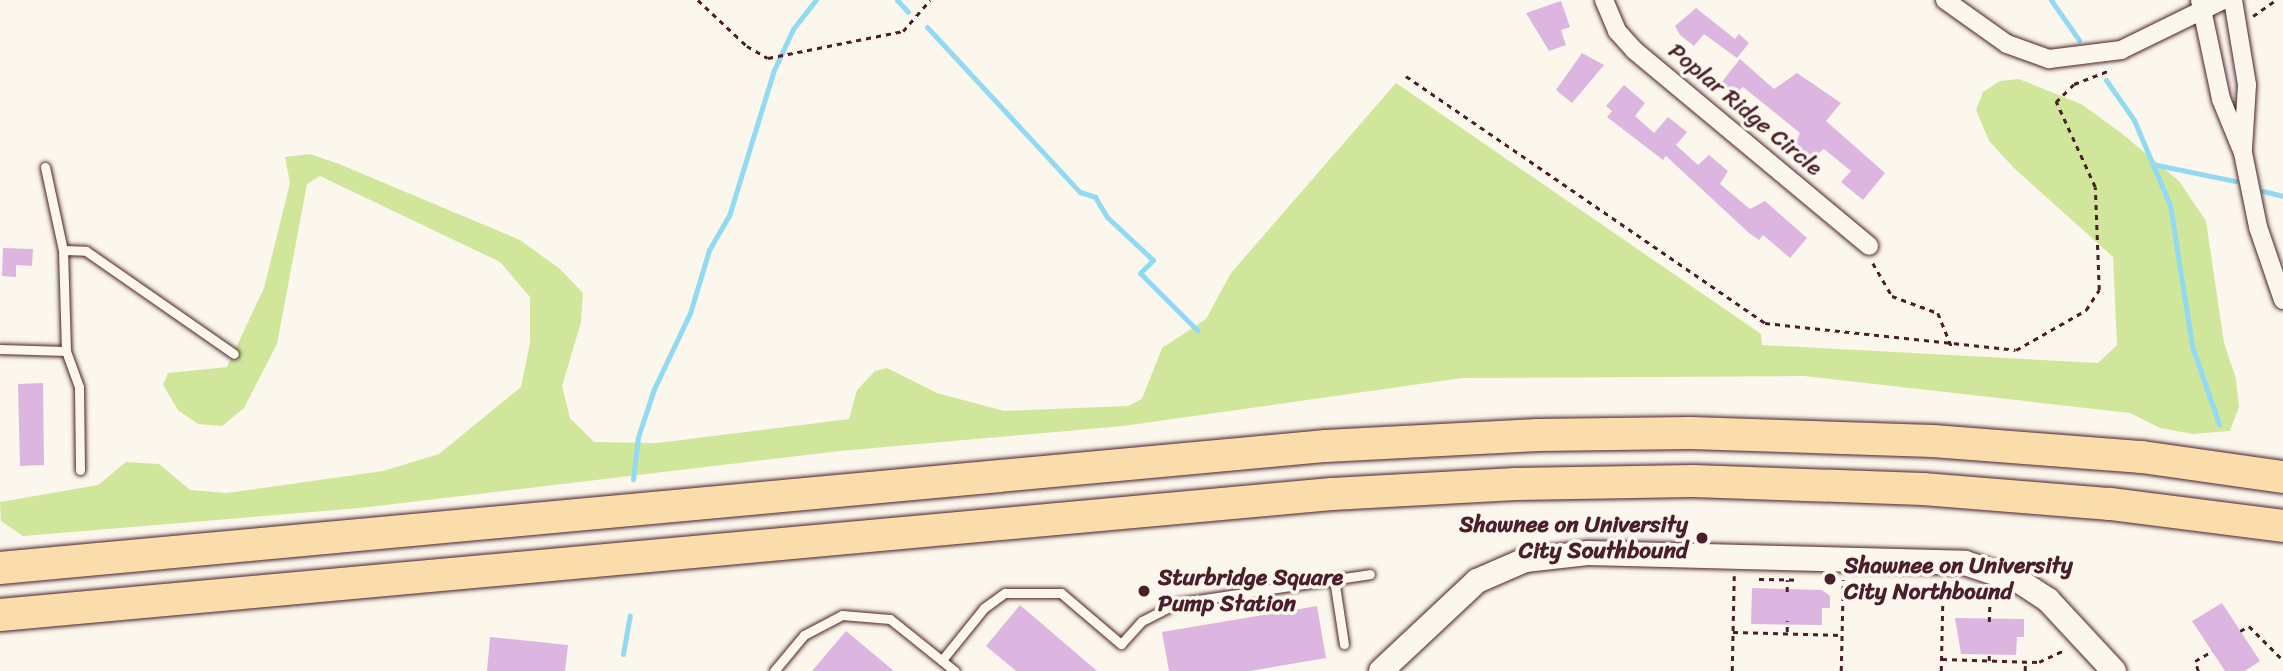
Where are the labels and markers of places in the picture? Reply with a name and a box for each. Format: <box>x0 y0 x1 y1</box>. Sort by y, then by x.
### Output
place label: Shawnee on University City Southbound <box>1458 511 1688 565</box>
marker: Shawnee on University City Southbound <box>1694 530 1710 546</box>
place label: Shawnee on University City Northbound <box>1844 552 2074 606</box>
place label: Sturbridge Square Pump Station <box>1158 564 1343 618</box>
marker: Shawnee on University City Northbound <box>1822 571 1838 587</box>
marker: Sturbridge Square Pump Station <box>1136 583 1152 599</box>

